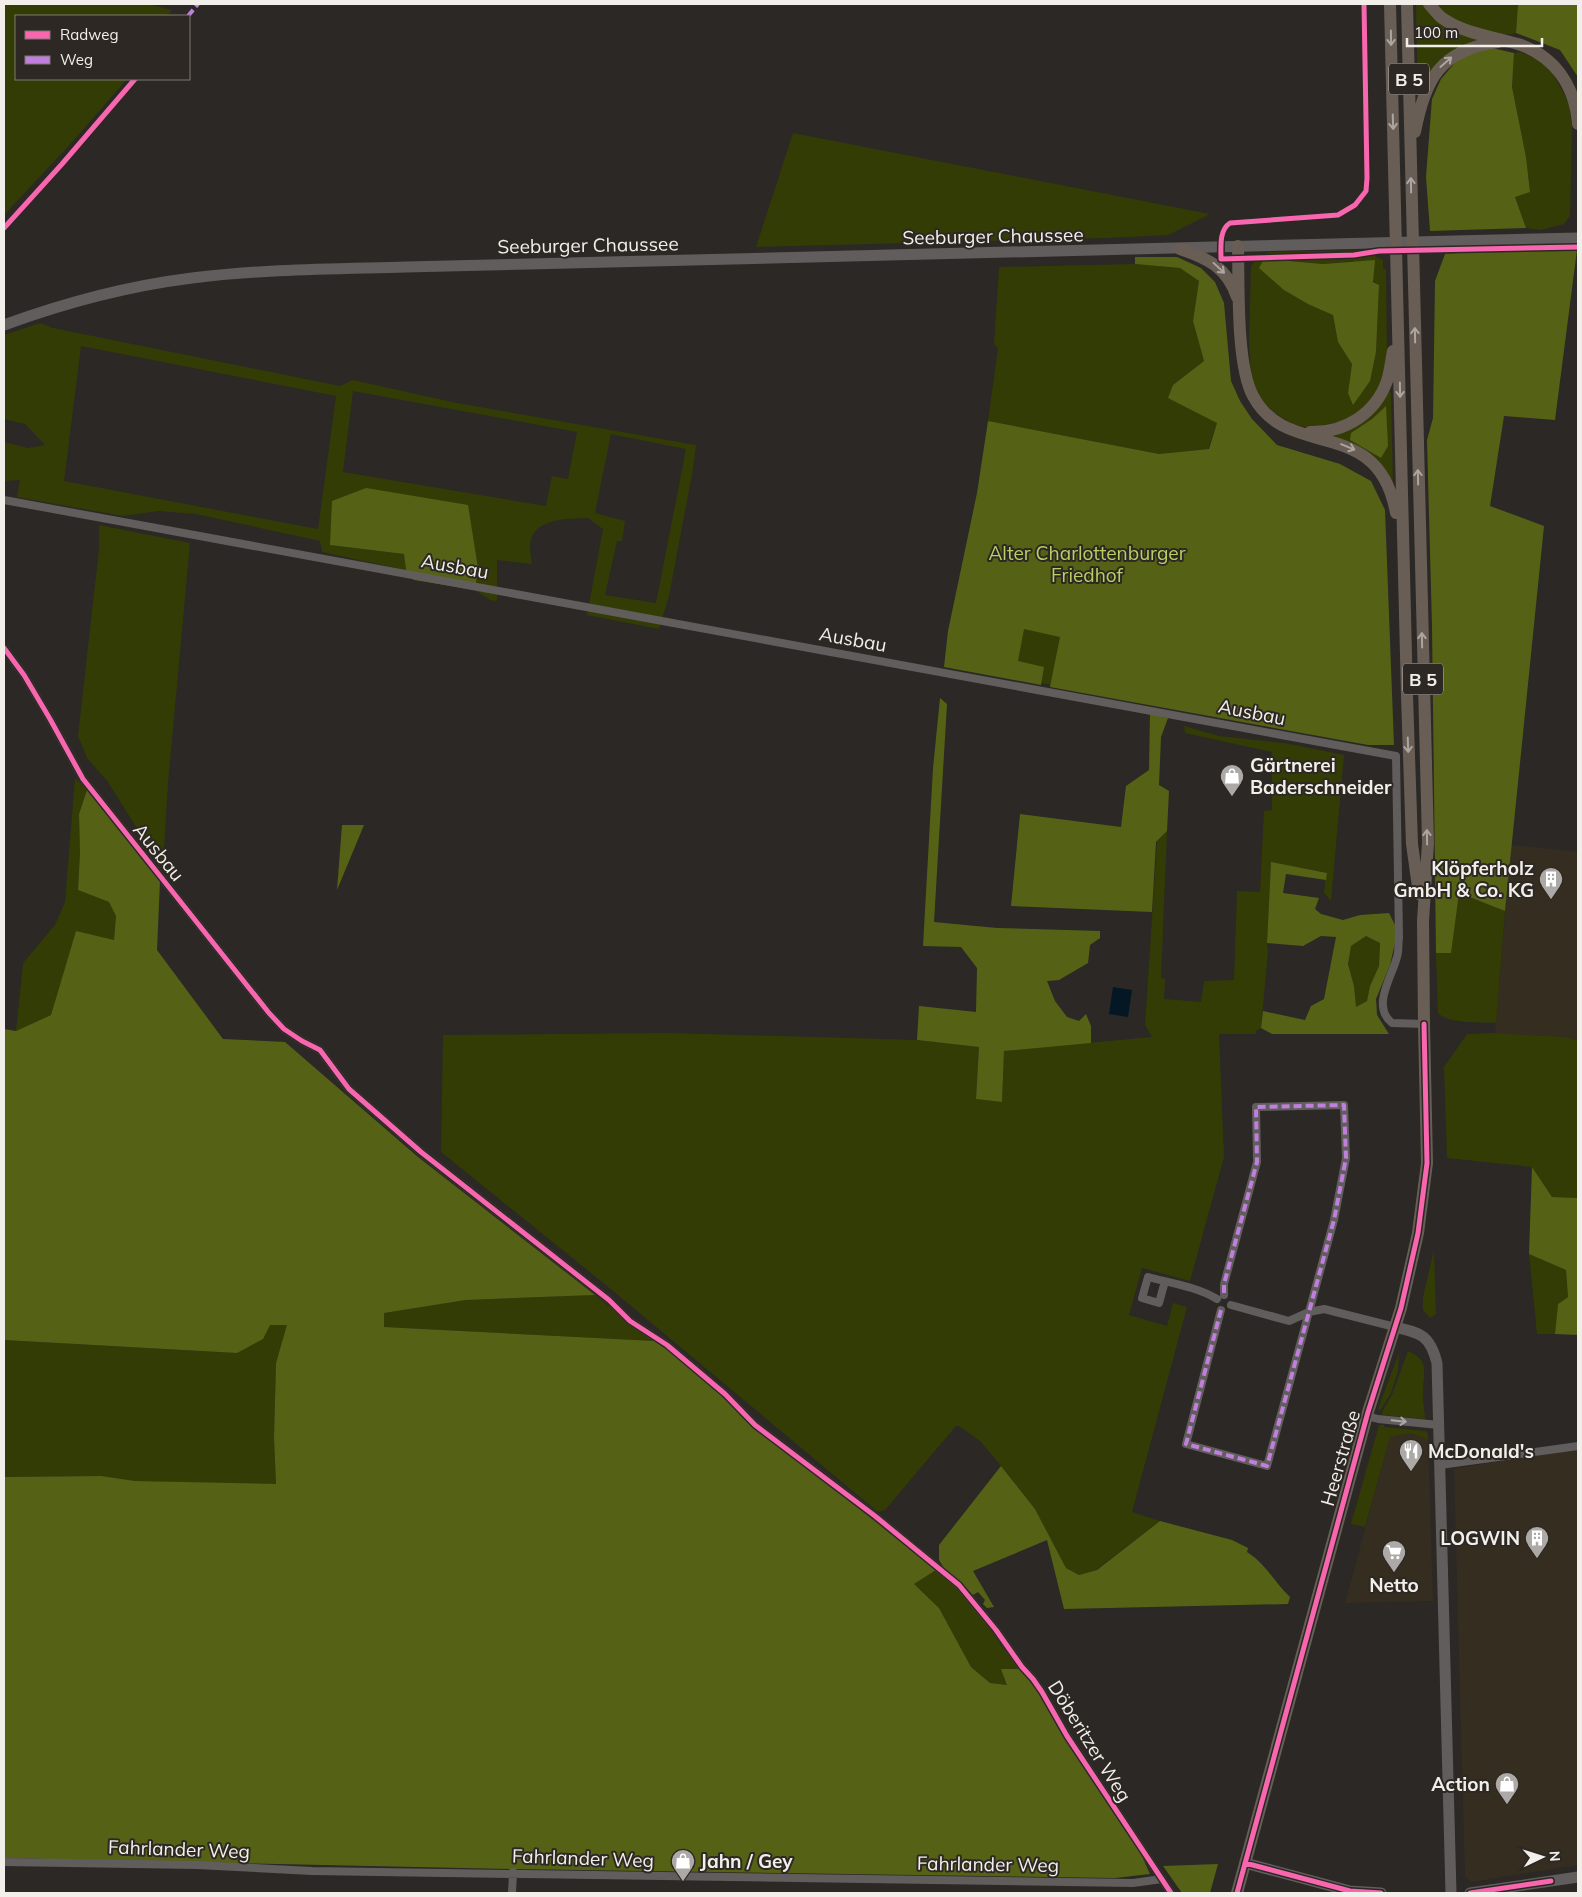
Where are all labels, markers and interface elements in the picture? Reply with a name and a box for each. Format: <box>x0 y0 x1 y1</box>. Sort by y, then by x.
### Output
legend <box>15 15 190 80</box>
scale bar <box>1407 15 1542 47</box>
text: 100 m <box>1414 23 1458 42</box>
text: Radweg <box>60 25 118 44</box>
one-way arrow <box>1386 30 1396 46</box>
text: Weg <box>60 50 93 69</box>
one-way arrow <box>1440 56 1453 68</box>
road number: B 5 <box>1389 64 1429 95</box>
one-way arrow <box>1388 113 1398 129</box>
one-way arrow <box>1407 177 1416 193</box>
street label: Seeburger Chaussee <box>902 222 1084 250</box>
street label: Seeburger Chaussee <box>497 231 679 259</box>
one-way arrow <box>1212 262 1225 274</box>
one-way arrow <box>1410 327 1420 344</box>
one-way arrow <box>1395 381 1404 397</box>
one-way arrow <box>1340 444 1355 453</box>
one-way arrow <box>1413 470 1423 486</box>
park label: Alter Charlottenburger Friedhof <box>988 541 1186 587</box>
street label: Ausbau <box>419 548 491 584</box>
street label: Ausbau <box>817 621 889 657</box>
one-way arrow <box>1417 632 1427 648</box>
road number: B 5 <box>1403 664 1443 694</box>
street label: Ausbau <box>1216 694 1288 730</box>
one-way arrow <box>1404 737 1413 753</box>
place label: Gärtnerei Baderschneider <box>1250 753 1392 799</box>
shop icon: Gärtnerei Baderschneider <box>1219 763 1245 797</box>
street label: Ausbau <box>128 818 190 886</box>
one-way arrow <box>1422 829 1432 846</box>
place label: Klöpferholz GmbH & Co. KG <box>1394 856 1534 902</box>
building icon: Klöpferholz GmbH & Co. KG <box>1538 866 1564 900</box>
street label: Heerstraße <box>1315 1407 1365 1509</box>
one-way arrow <box>1391 1416 1407 1426</box>
restaurant icon: McDonald's <box>1398 1438 1424 1472</box>
place label: McDonald's <box>1428 1439 1534 1463</box>
building icon: LOGWIN <box>1524 1525 1550 1559</box>
place label: LOGWIN <box>1440 1526 1520 1550</box>
supermarket icon: Netto <box>1381 1539 1407 1573</box>
place label: Netto <box>1369 1573 1419 1597</box>
street label: Döberitzer Weg <box>1043 1676 1137 1806</box>
shop icon: Action <box>1494 1771 1520 1805</box>
place label: Action <box>1431 1772 1490 1796</box>
north arrow <box>1517 1832 1567 1882</box>
street label: Fahrlander Weg <box>108 1835 250 1863</box>
street label: Fahrlander Weg <box>512 1844 654 1872</box>
shop icon: Jahn / Gey <box>670 1848 696 1882</box>
place label: Jahn / Gey <box>700 1849 793 1873</box>
text: N <box>1546 1850 1564 1862</box>
street label: Fahrlander Weg <box>917 1851 1059 1877</box>

